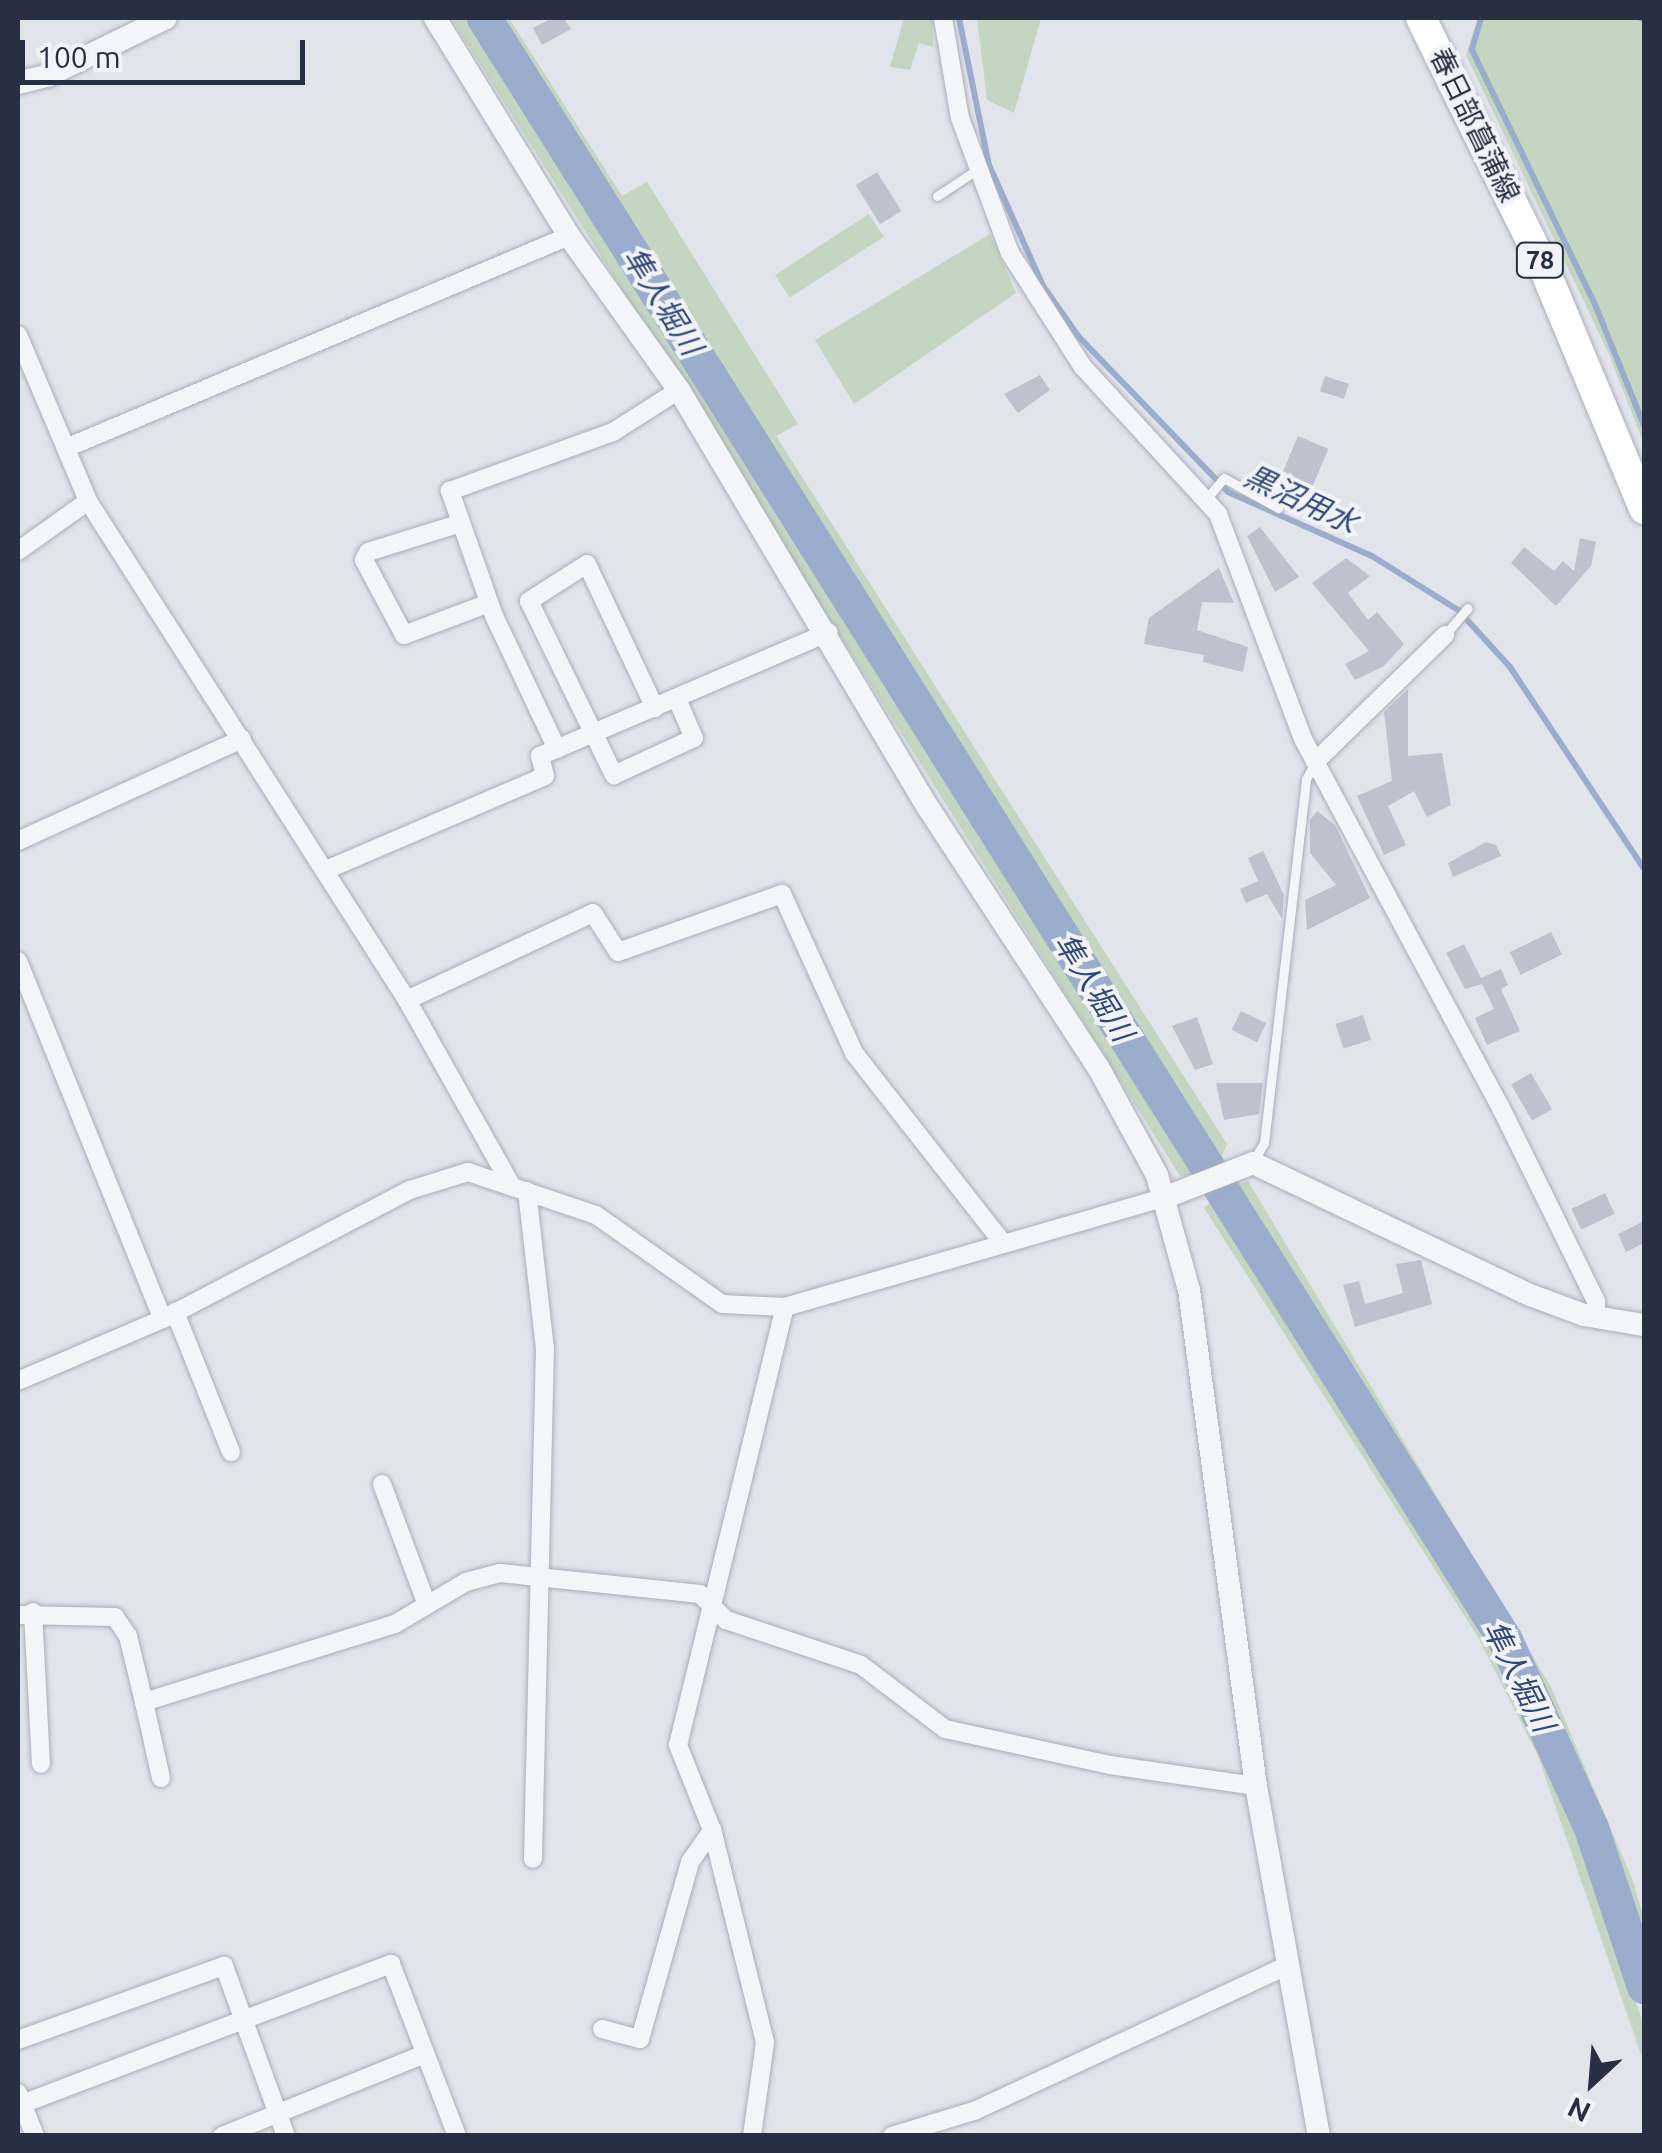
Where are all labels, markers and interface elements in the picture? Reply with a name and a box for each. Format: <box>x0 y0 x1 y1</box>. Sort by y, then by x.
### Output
scale bar <box>25 20 310 82</box>
text: 100 m <box>37 40 121 74</box>
street label: 春日部菖蒲線 <box>1423 42 1527 208</box>
road number: 78 <box>1515 240 1565 280</box>
water label: 隼人堀川 <box>616 241 710 361</box>
water label: 黒沼用水 <box>1239 457 1363 541</box>
water label: 隼人堀川 <box>1047 927 1141 1047</box>
water label: 隼人堀川 <box>1476 1614 1562 1738</box>
north arrow <box>1542 2033 1642 2133</box>
text: N <box>1562 2092 1595 2129</box>

